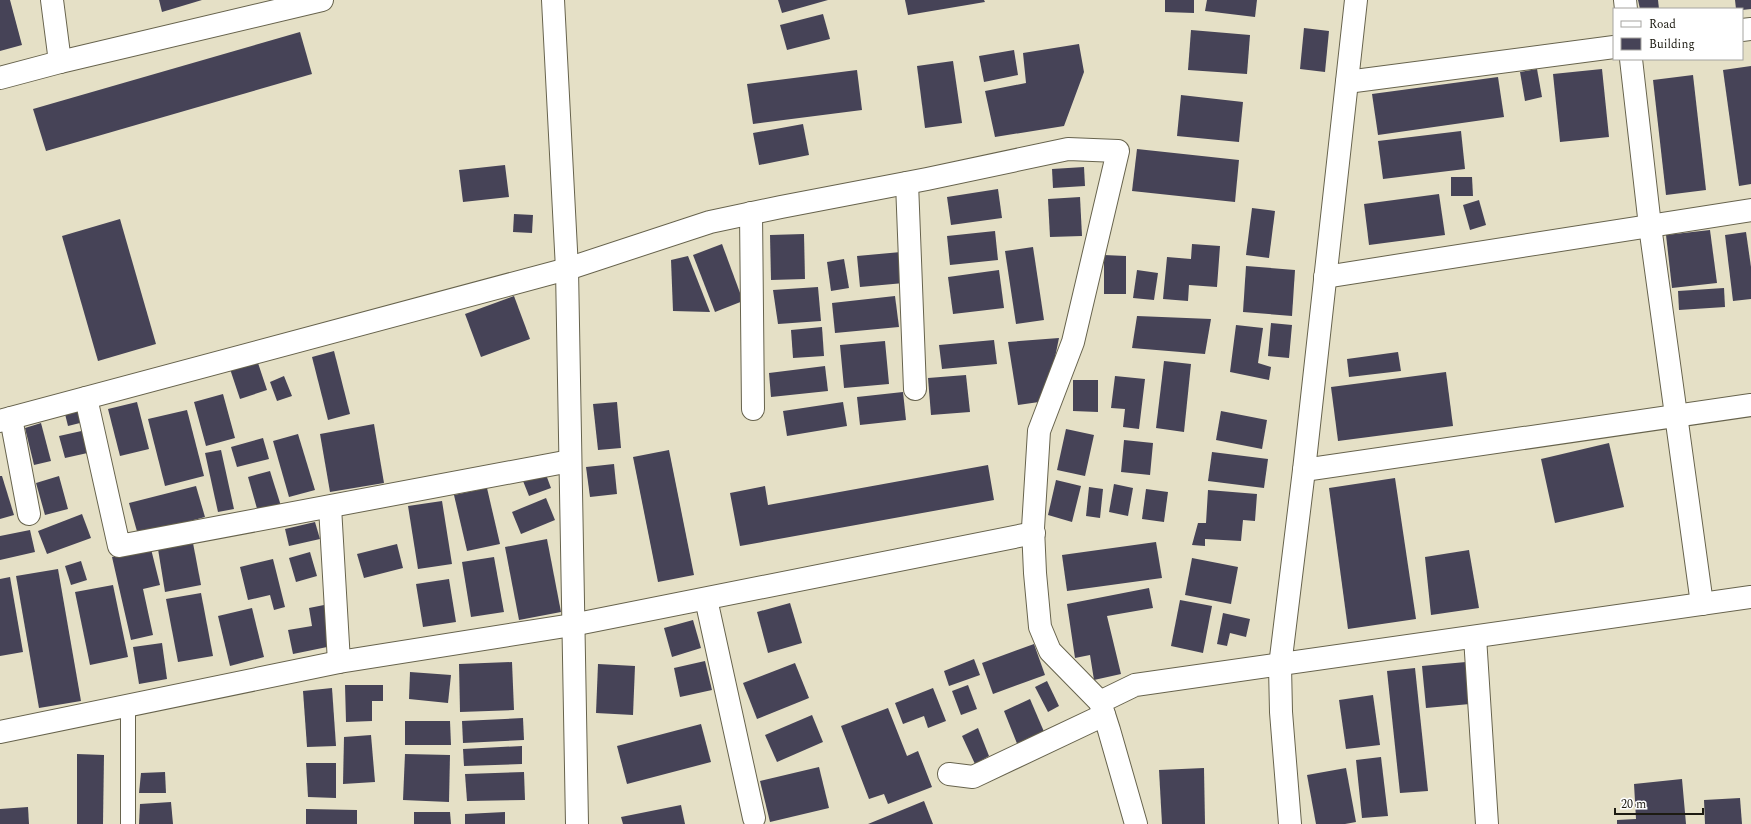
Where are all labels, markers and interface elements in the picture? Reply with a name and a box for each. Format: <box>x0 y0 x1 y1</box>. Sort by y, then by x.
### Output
legend <box>1613 8 1743 60</box>
text: Road <box>1649 15 1676 34</box>
text: Building <box>1649 35 1695 54</box>
scale bar <box>1615 790 1703 816</box>
text: 20 m <box>1621 795 1646 814</box>

